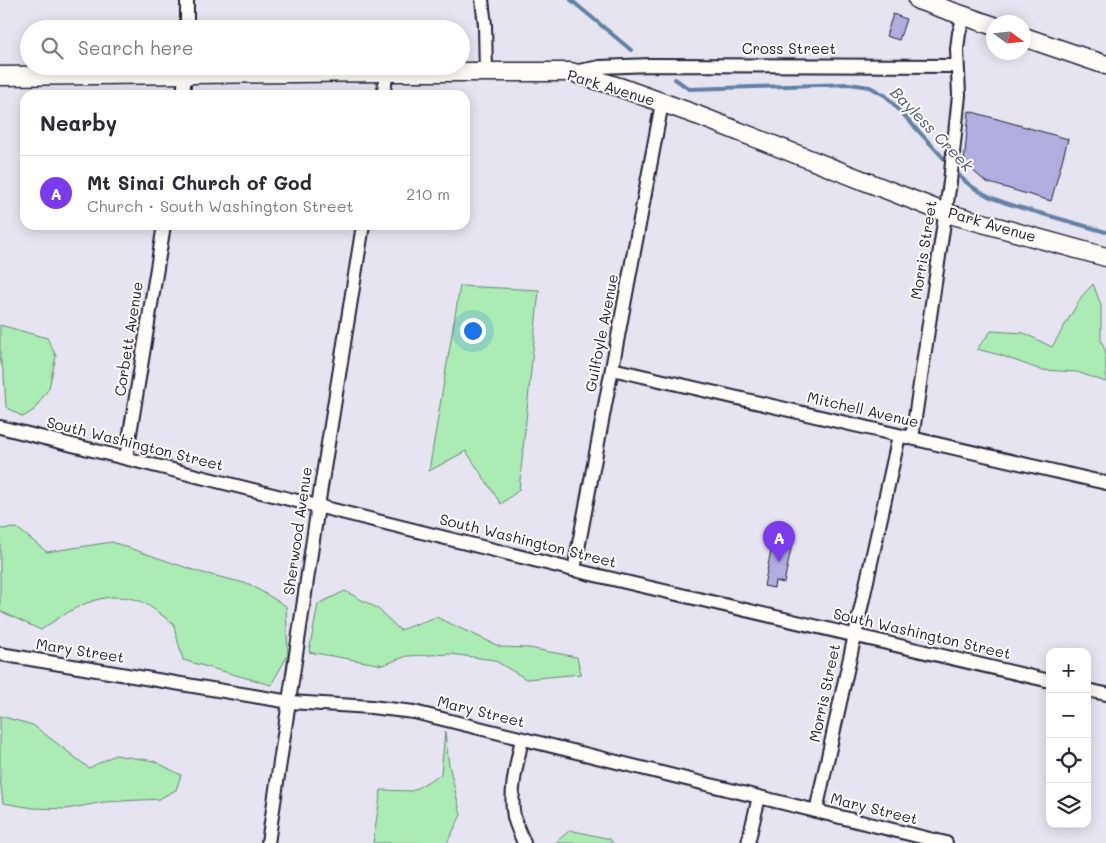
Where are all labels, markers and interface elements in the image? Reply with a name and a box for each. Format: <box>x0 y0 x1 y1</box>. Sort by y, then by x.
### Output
north arrow <box>986 15 1031 60</box>
search box <box>20 20 470 75</box>
icon: search <box>38 34 66 62</box>
text: Search here <box>78 35 194 60</box>
street label: Cross Street <box>742 38 836 58</box>
street label: Park Avenue <box>565 64 658 110</box>
water label: Bayless Creek <box>886 82 979 176</box>
text: Nearby <box>40 109 117 136</box>
text: Mt Sinai Church of God <box>87 170 312 195</box>
text: A <box>50 183 62 204</box>
text: 210 m <box>406 183 450 204</box>
text: Church · South Washington Street <box>87 195 354 216</box>
street label: Morris Street <box>905 199 941 301</box>
street label: Park Avenue <box>946 202 1039 246</box>
street label: Guilfoyle Avenue <box>580 272 622 394</box>
street label: Corbett Avenue <box>109 280 147 398</box>
your location <box>460 318 486 344</box>
street label: Mitchell Avenue <box>805 386 921 432</box>
street label: South Washington Street <box>45 411 226 475</box>
street label: Sherwood Avenue <box>278 465 316 596</box>
street label: South Washington Street <box>438 508 619 572</box>
pin: A <box>763 521 795 562</box>
street label: South Washington Street <box>831 603 1013 663</box>
street label: Mary Street <box>35 633 126 667</box>
street label: Morris Street <box>804 642 844 744</box>
map controls <box>1046 648 1091 828</box>
button: + <box>1046 648 1091 693</box>
street label: Mary Street <box>436 691 527 732</box>
button: − <box>1046 693 1091 738</box>
button: locate <box>1046 738 1091 783</box>
button: layers <box>1046 783 1091 828</box>
street label: Mary Street <box>829 788 920 829</box>

